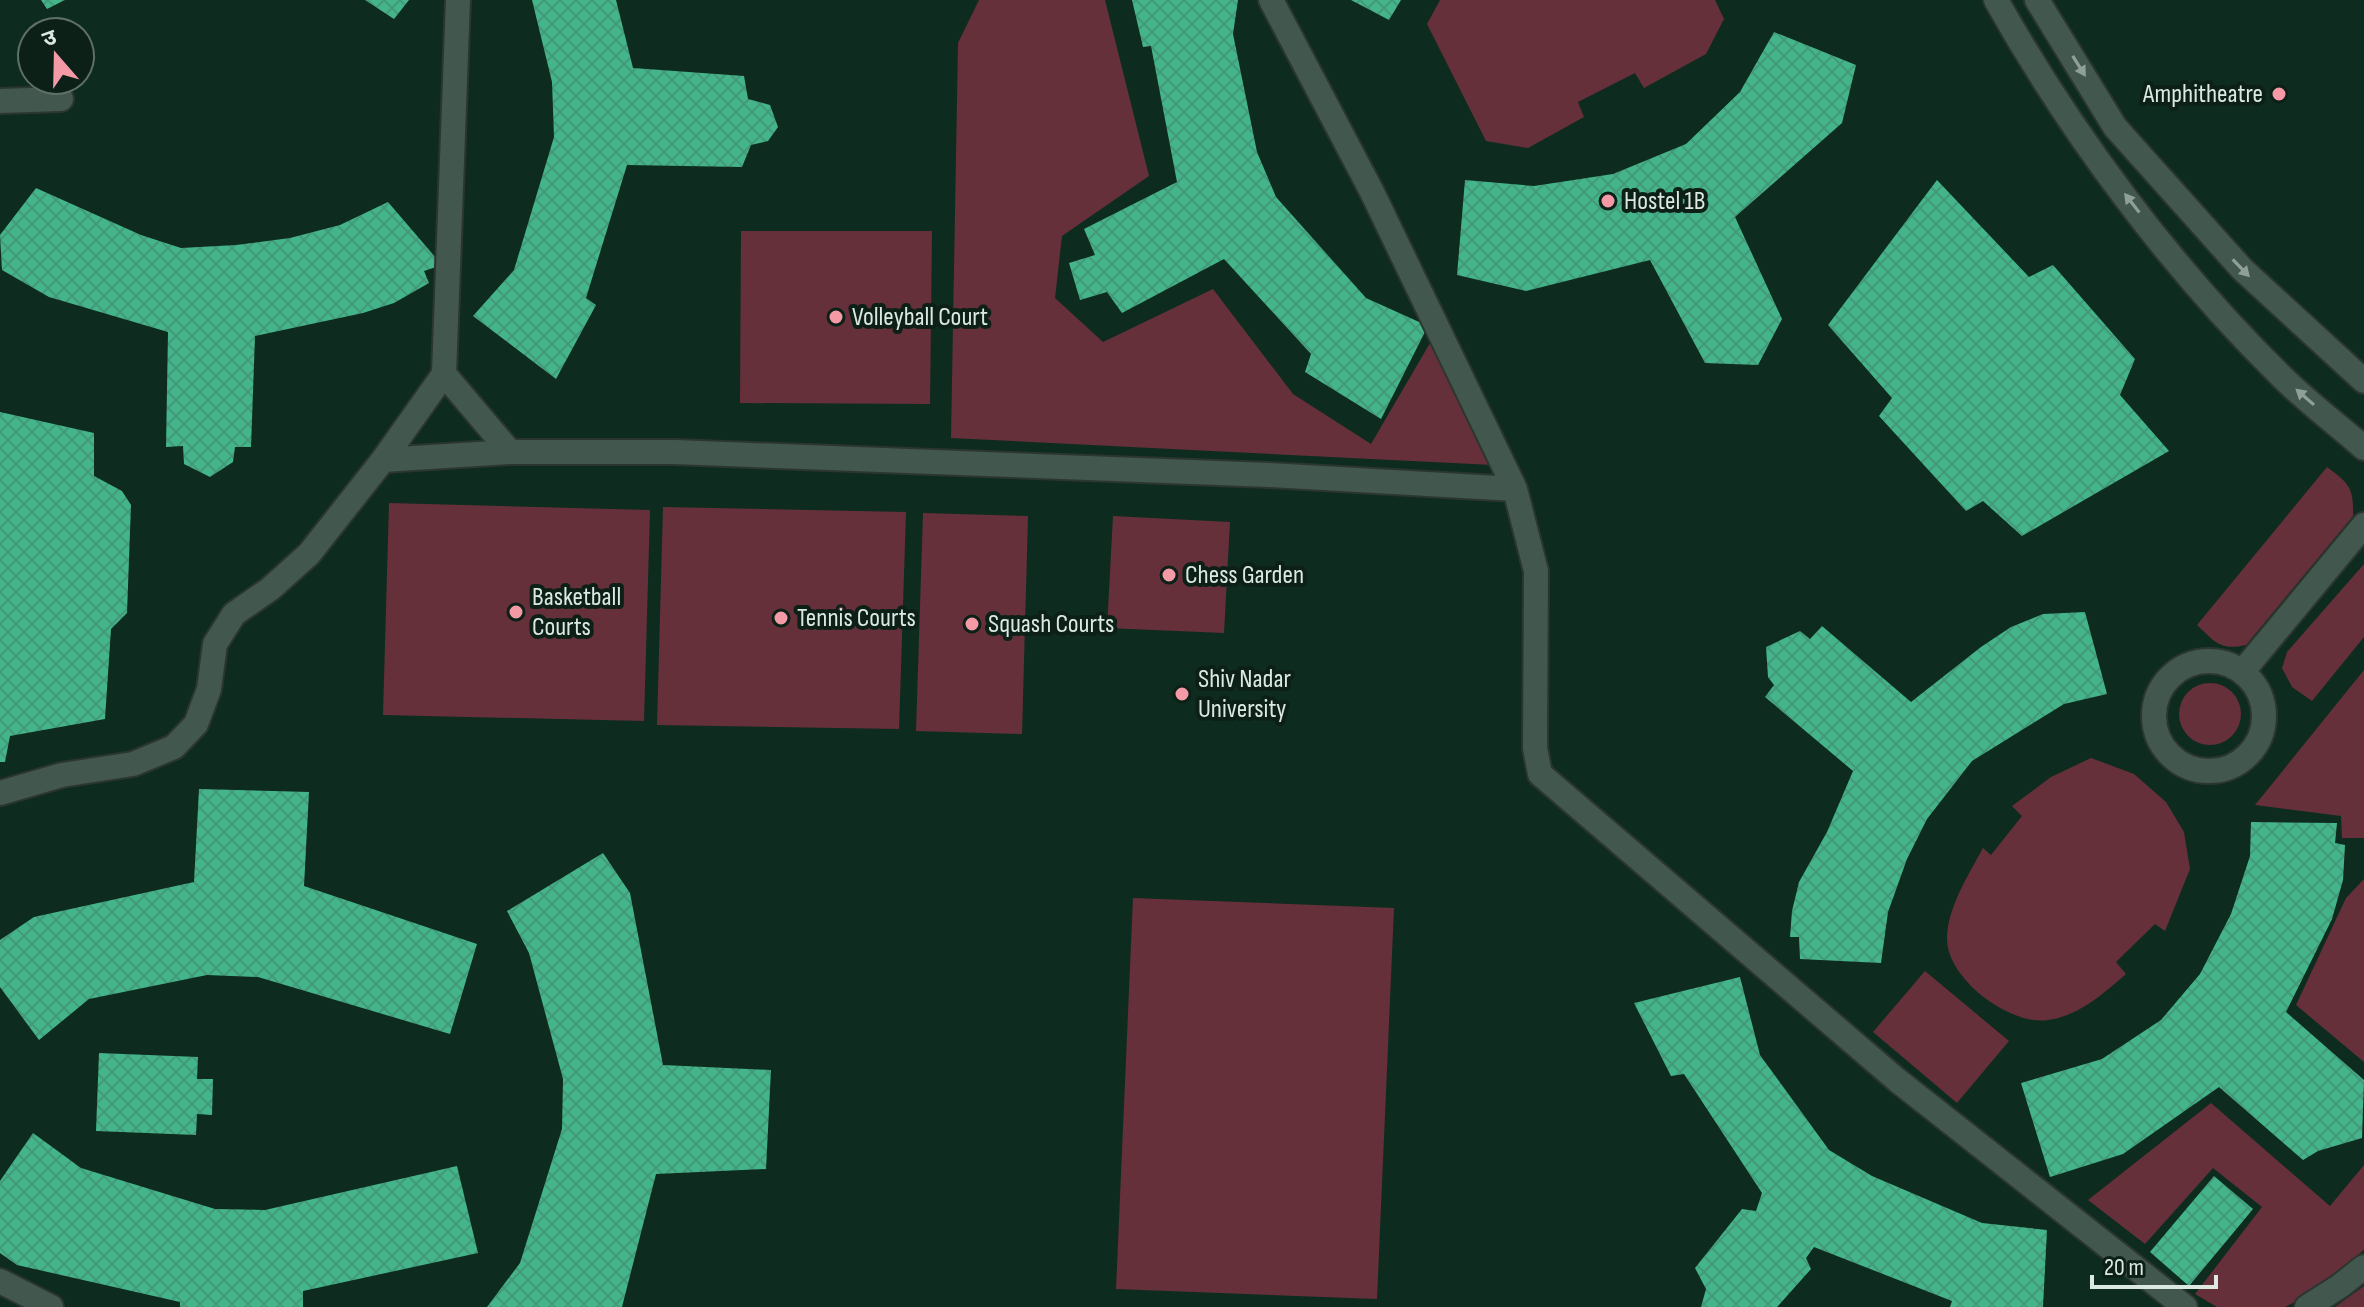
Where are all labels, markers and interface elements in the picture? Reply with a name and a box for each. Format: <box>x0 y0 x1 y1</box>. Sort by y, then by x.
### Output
north arrow <box>16 16 96 96</box>
text: उ <box>39 23 61 54</box>
one-way arrow <box>2072 55 2086 77</box>
place label: Amphitheatre <box>2142 79 2263 110</box>
marker: Amphitheatre <box>2270 85 2288 103</box>
place label: Hostel 1B <box>1624 186 1705 217</box>
marker: Hostel 1B <box>1599 192 1617 210</box>
one-way arrow <box>2124 193 2141 213</box>
one-way arrow <box>2231 258 2250 277</box>
place label: Volleyball Court <box>852 302 988 333</box>
marker: Volleyball Court <box>827 308 845 326</box>
one-way arrow <box>2295 389 2315 406</box>
place label: Chess Garden <box>1185 560 1304 591</box>
marker: Chess Garden <box>1160 566 1178 584</box>
place label: Basketball Courts <box>532 582 621 643</box>
marker: Basketball Courts <box>507 603 525 621</box>
place label: Tennis Courts <box>797 603 916 634</box>
marker: Tennis Courts <box>772 609 790 627</box>
place label: Squash Courts <box>988 609 1114 640</box>
marker: Squash Courts <box>963 615 981 633</box>
place label: Shiv Nadar University <box>1198 664 1291 725</box>
marker: Shiv Nadar University <box>1173 685 1191 703</box>
scale bar <box>2092 1239 2216 1289</box>
text: 20 m <box>2104 1253 2144 1282</box>

